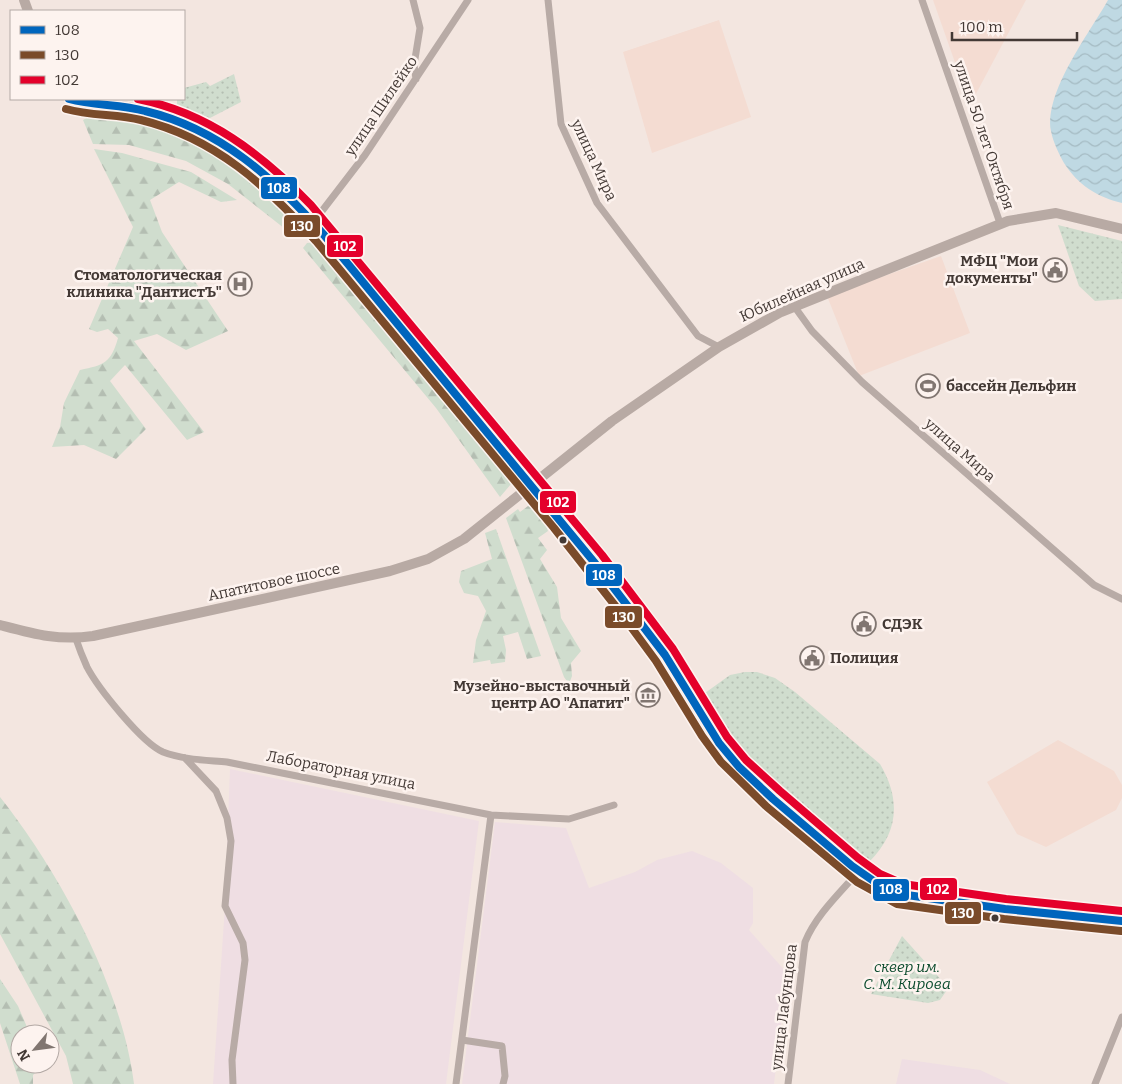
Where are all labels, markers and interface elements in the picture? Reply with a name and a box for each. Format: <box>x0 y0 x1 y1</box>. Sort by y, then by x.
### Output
legend <box>10 10 185 100</box>
scale bar <box>952 10 1077 42</box>
text: 100 m <box>960 18 1003 36</box>
text: 108 <box>55 21 80 39</box>
text: 130 <box>55 46 79 64</box>
street label: улица Шилейко <box>340 53 421 160</box>
street label: улица 50 лет Октября <box>950 57 1018 212</box>
text: 102 <box>55 71 79 89</box>
street label: улица Мира <box>567 116 621 204</box>
line badge: 108 <box>260 176 298 200</box>
text: 108 <box>267 180 291 197</box>
line badge: 130 <box>283 214 321 238</box>
text: 130 <box>290 218 314 235</box>
line badge: 102 <box>326 234 364 258</box>
text: 102 <box>334 238 357 255</box>
place label: МФЦ "Мои документы" <box>946 252 1038 287</box>
street label: Юбилейная улица <box>737 254 867 326</box>
public building icon: МФЦ "Мои документы" <box>1042 257 1068 283</box>
place label: Стоматологическая клиника "ДантистЪ" <box>67 266 222 301</box>
hospital icon: Стоматологическая клиника "ДантистЪ" <box>227 271 253 297</box>
sports icon: бассейн Дельфин <box>915 373 941 399</box>
place label: бассейн Дельфин <box>946 377 1076 395</box>
street label: улица Мира <box>920 414 999 486</box>
line badge: 102 <box>539 490 577 514</box>
text: 102 <box>547 494 570 511</box>
unlabelled marker <box>558 535 568 545</box>
street label: Апатитовое шоссе <box>206 559 342 605</box>
line badge: 108 <box>585 563 623 587</box>
text: 108 <box>592 567 616 584</box>
line badge: 130 <box>604 605 643 629</box>
text: 130 <box>612 609 636 626</box>
public building icon: СДЭК <box>851 611 877 637</box>
place label: СДЭК <box>882 615 923 633</box>
public building icon: Полиция <box>799 645 825 671</box>
place label: Полиция <box>830 649 899 667</box>
place label: Музейно-выставочный центр АО "Апатит" <box>453 677 630 712</box>
museum icon: Музейно-выставочный центр АО "Апатит" <box>635 682 661 708</box>
street label: Лабораторная улица <box>265 747 417 793</box>
line badge: 102 <box>919 877 958 901</box>
line badge: 108 <box>872 878 910 902</box>
text: 108 <box>879 881 903 898</box>
text: 102 <box>927 881 950 898</box>
line badge: 130 <box>944 901 982 925</box>
text: 130 <box>951 905 975 922</box>
unlabelled marker <box>990 913 1000 923</box>
street label: улица Лабунцова <box>767 943 801 1072</box>
park label: сквер им. С. М. Кирова <box>863 958 951 993</box>
north arrow <box>10 1024 60 1074</box>
text: N <box>14 1046 34 1064</box>

